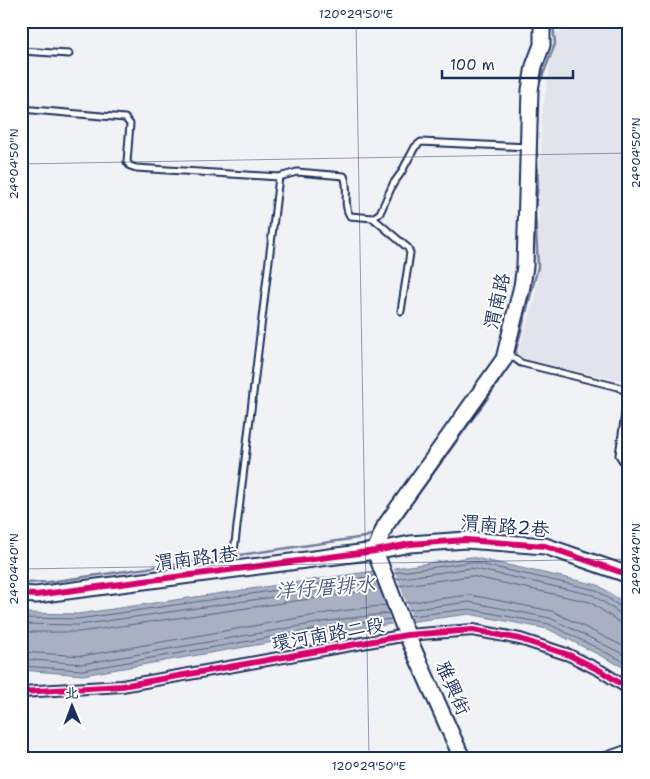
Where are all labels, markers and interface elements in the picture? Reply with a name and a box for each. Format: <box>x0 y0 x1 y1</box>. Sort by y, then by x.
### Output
text: 120°29'50"E <box>319 6 393 22</box>
scale bar <box>442 48 574 80</box>
text: 100 m <box>450 55 495 75</box>
text: 24°04'50"N <box>628 117 644 189</box>
text: 24°04'50"N <box>6 128 22 200</box>
street label: 渭南路 <box>478 270 516 332</box>
street label: 渭南路2巷 <box>459 510 551 542</box>
text: 24°04'40"N <box>628 523 644 595</box>
text: 24°04'40"N <box>6 533 22 605</box>
street label: 渭南路1巷 <box>153 540 239 576</box>
water label: 洋仔厝排水 <box>274 570 377 603</box>
street label: 環河南路二段 <box>270 612 386 656</box>
street label: 雅興街 <box>430 657 476 719</box>
north arrow <box>48 682 98 732</box>
text: 北 <box>65 684 79 702</box>
text: 120°29'50"E <box>332 758 406 774</box>

